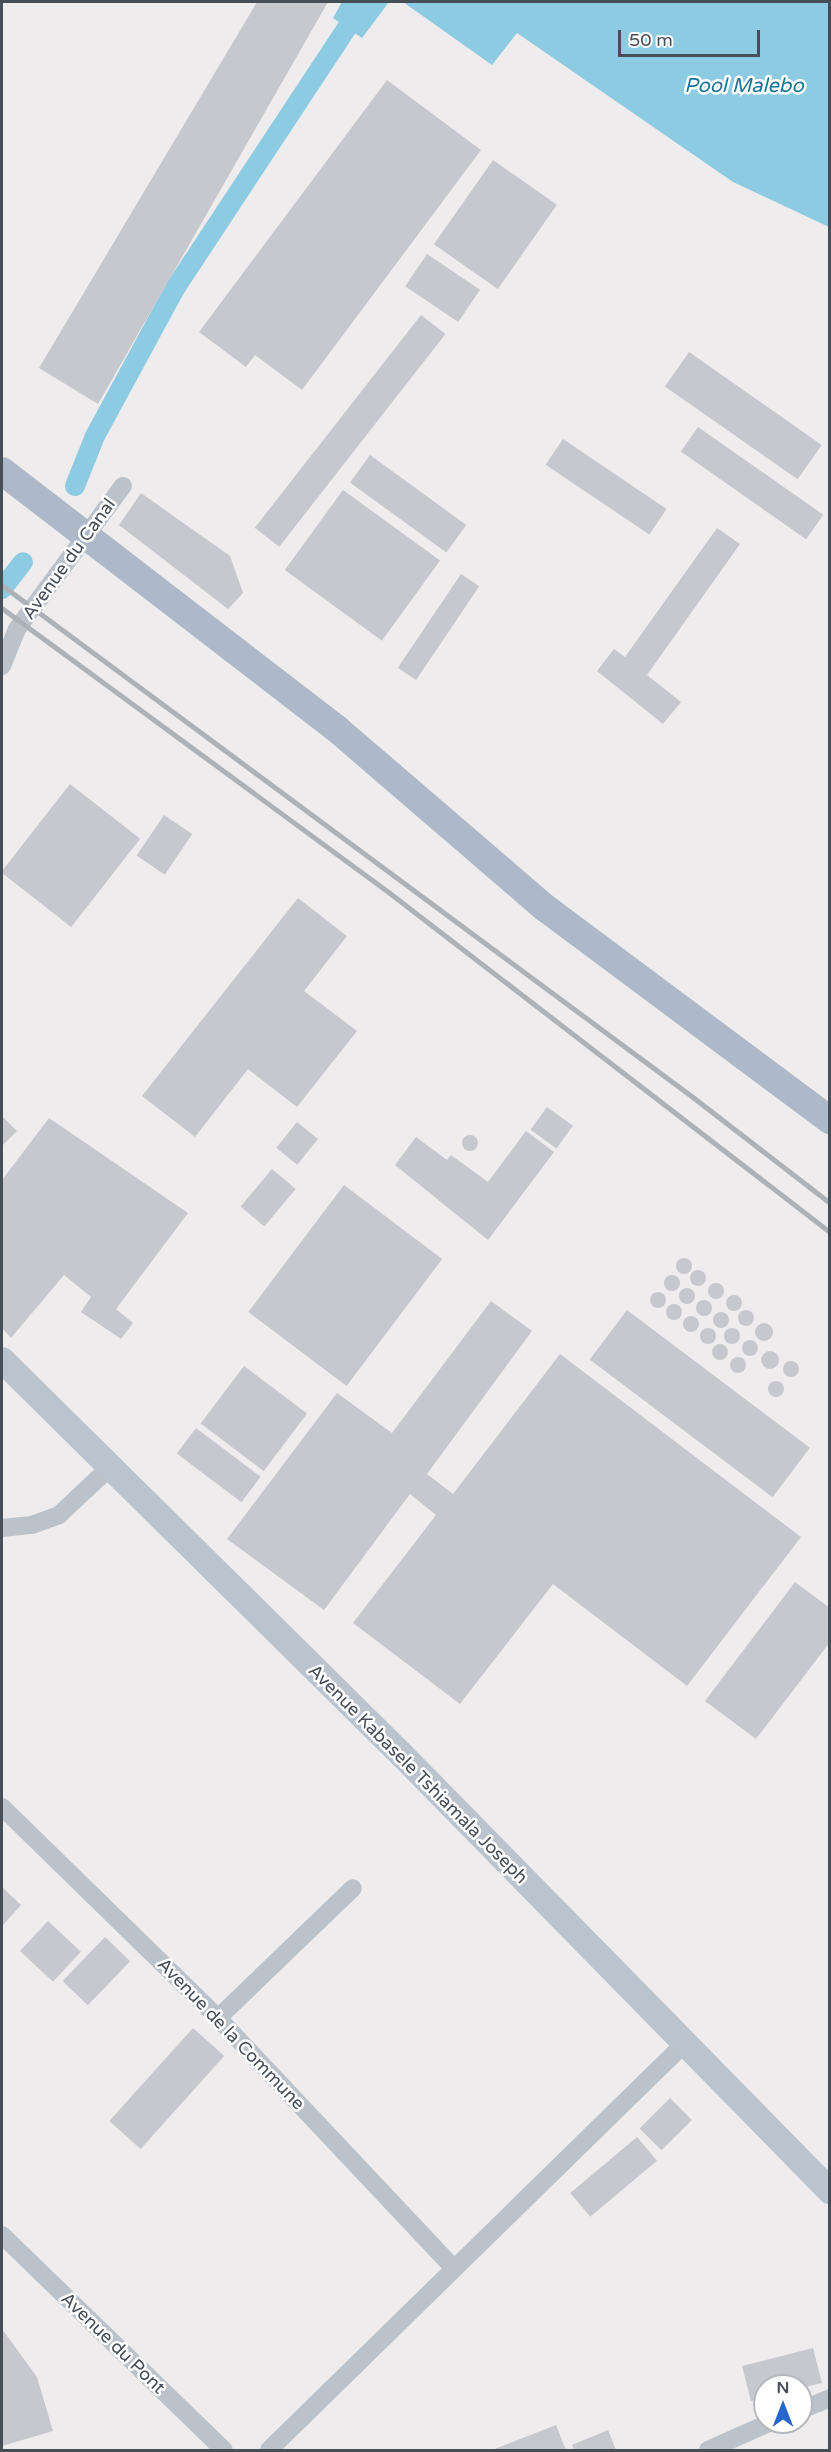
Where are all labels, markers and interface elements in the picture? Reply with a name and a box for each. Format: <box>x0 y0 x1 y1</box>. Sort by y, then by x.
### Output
scale bar <box>621 18 764 56</box>
text: 50 m <box>629 29 673 51</box>
water label: Pool Malebo <box>684 74 804 98</box>
street label: Avenue du Canal <box>18 494 120 624</box>
street label: Avenue Kabasele Tshiamala Joseph <box>304 1660 532 1888</box>
street label: Avenue de la Commune <box>153 1954 309 2114</box>
street label: Avenue du Pont <box>56 2288 170 2398</box>
north arrow <box>753 2374 813 2434</box>
text: N <box>777 2378 789 2398</box>

